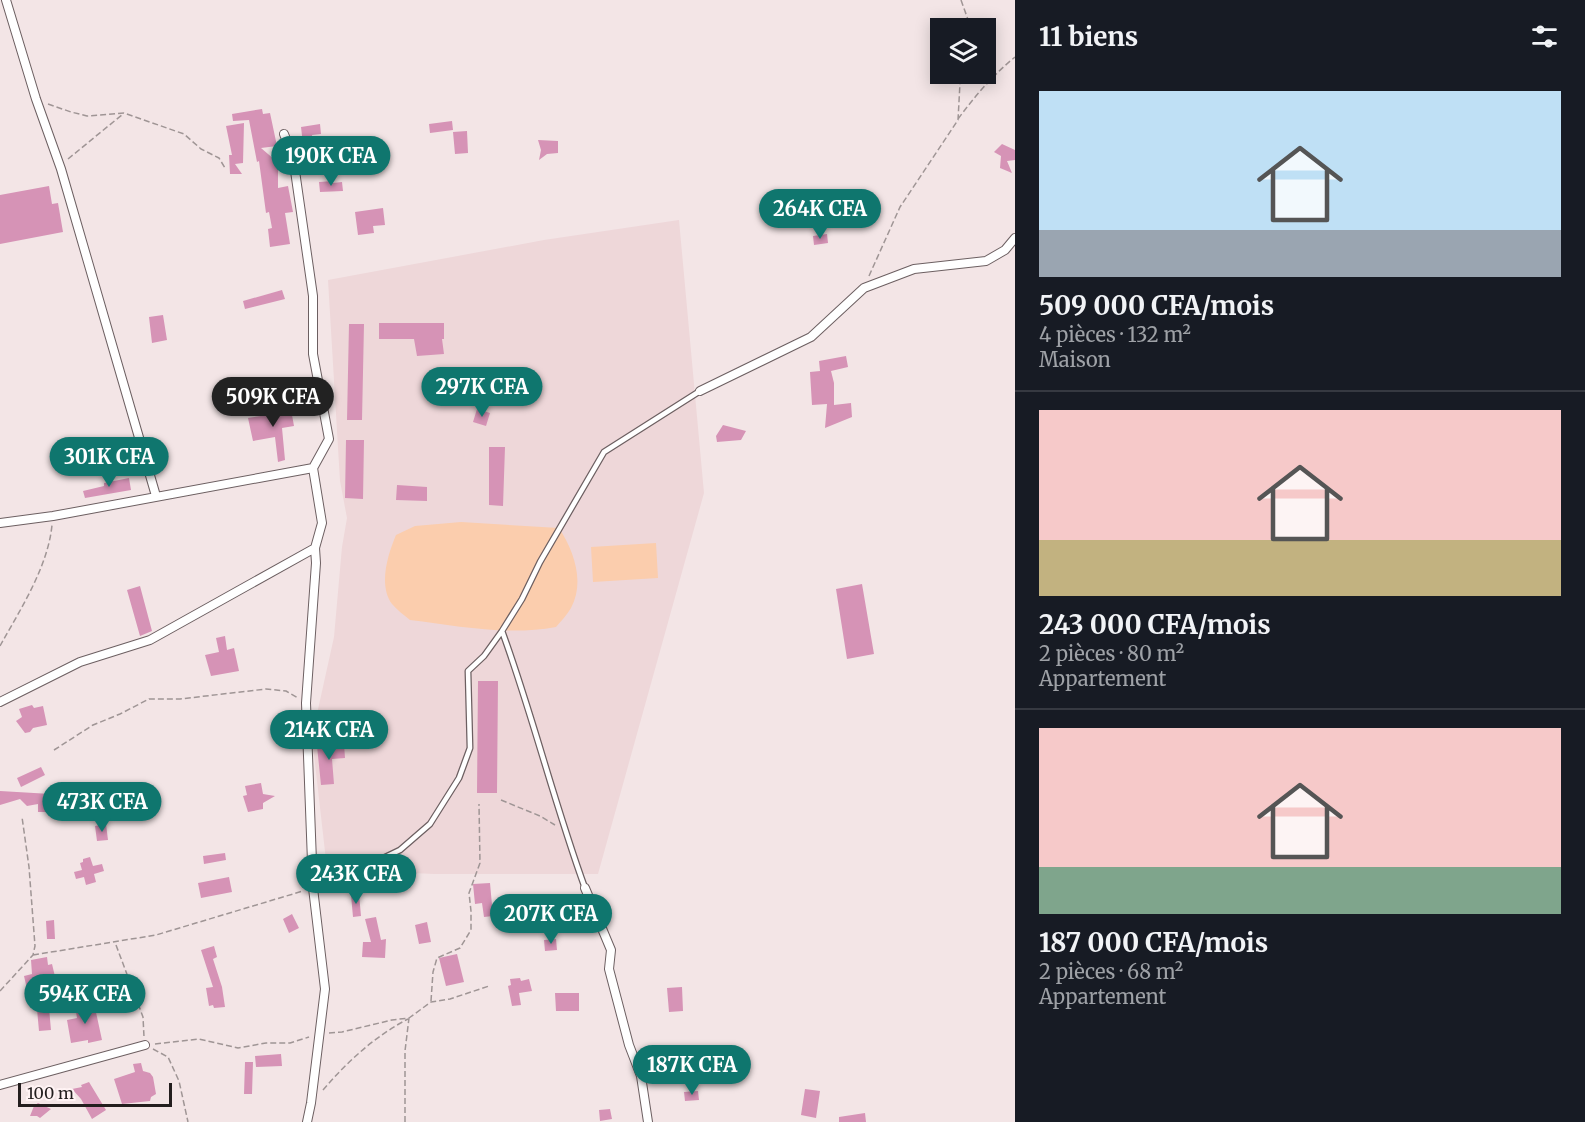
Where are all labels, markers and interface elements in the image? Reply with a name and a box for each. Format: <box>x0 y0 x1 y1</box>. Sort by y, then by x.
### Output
map controls <box>930 18 996 84</box>
button: layers <box>930 18 996 84</box>
text: 11 biens <box>1039 20 1138 53</box>
icon: filters <box>1528 20 1561 53</box>
icon: home <box>1246 130 1354 238</box>
pin: 190K CFA <box>269 136 393 187</box>
text: 190K CFA <box>285 143 377 168</box>
pin: 264K CFA <box>758 189 882 240</box>
text: 264K CFA <box>773 196 867 221</box>
text: 509 000 CFA/mois <box>1039 289 1274 322</box>
text: 4 pièces · 132 m² <box>1039 322 1191 347</box>
text: Maison <box>1039 347 1111 372</box>
pin: 297K CFA <box>420 367 544 418</box>
text: 297K CFA <box>435 374 529 399</box>
pin: 509K CFA <box>211 377 335 428</box>
text: 509K CFA <box>226 384 320 409</box>
pin: 301K CFA <box>47 437 171 488</box>
text: 301K CFA <box>64 444 154 469</box>
icon: home <box>1246 449 1354 557</box>
text: 243 000 CFA/mois <box>1039 608 1271 641</box>
text: 2 pièces · 80 m² <box>1039 641 1184 666</box>
text: Appartement <box>1039 666 1166 691</box>
pin: 214K CFA <box>267 710 391 761</box>
text: 214K CFA <box>284 717 374 742</box>
icon: home <box>1246 767 1354 875</box>
pin: 473K CFA <box>40 782 164 833</box>
text: 473K CFA <box>56 789 148 814</box>
pin: 243K CFA <box>294 854 418 905</box>
text: 243K CFA <box>310 861 402 886</box>
pin: 207K CFA <box>489 894 613 945</box>
text: 207K CFA <box>504 901 598 926</box>
text: 187 000 CFA/mois <box>1039 926 1268 959</box>
text: 2 pièces · 68 m² <box>1039 959 1183 984</box>
pin: 594K CFA <box>23 974 147 1025</box>
text: 594K CFA <box>38 981 132 1006</box>
text: Appartement <box>1039 984 1166 1009</box>
pin: 187K CFA <box>630 1045 754 1096</box>
text: 187K CFA <box>647 1052 737 1077</box>
scale bar <box>18 1080 172 1108</box>
text: 100 m <box>27 1083 74 1103</box>

